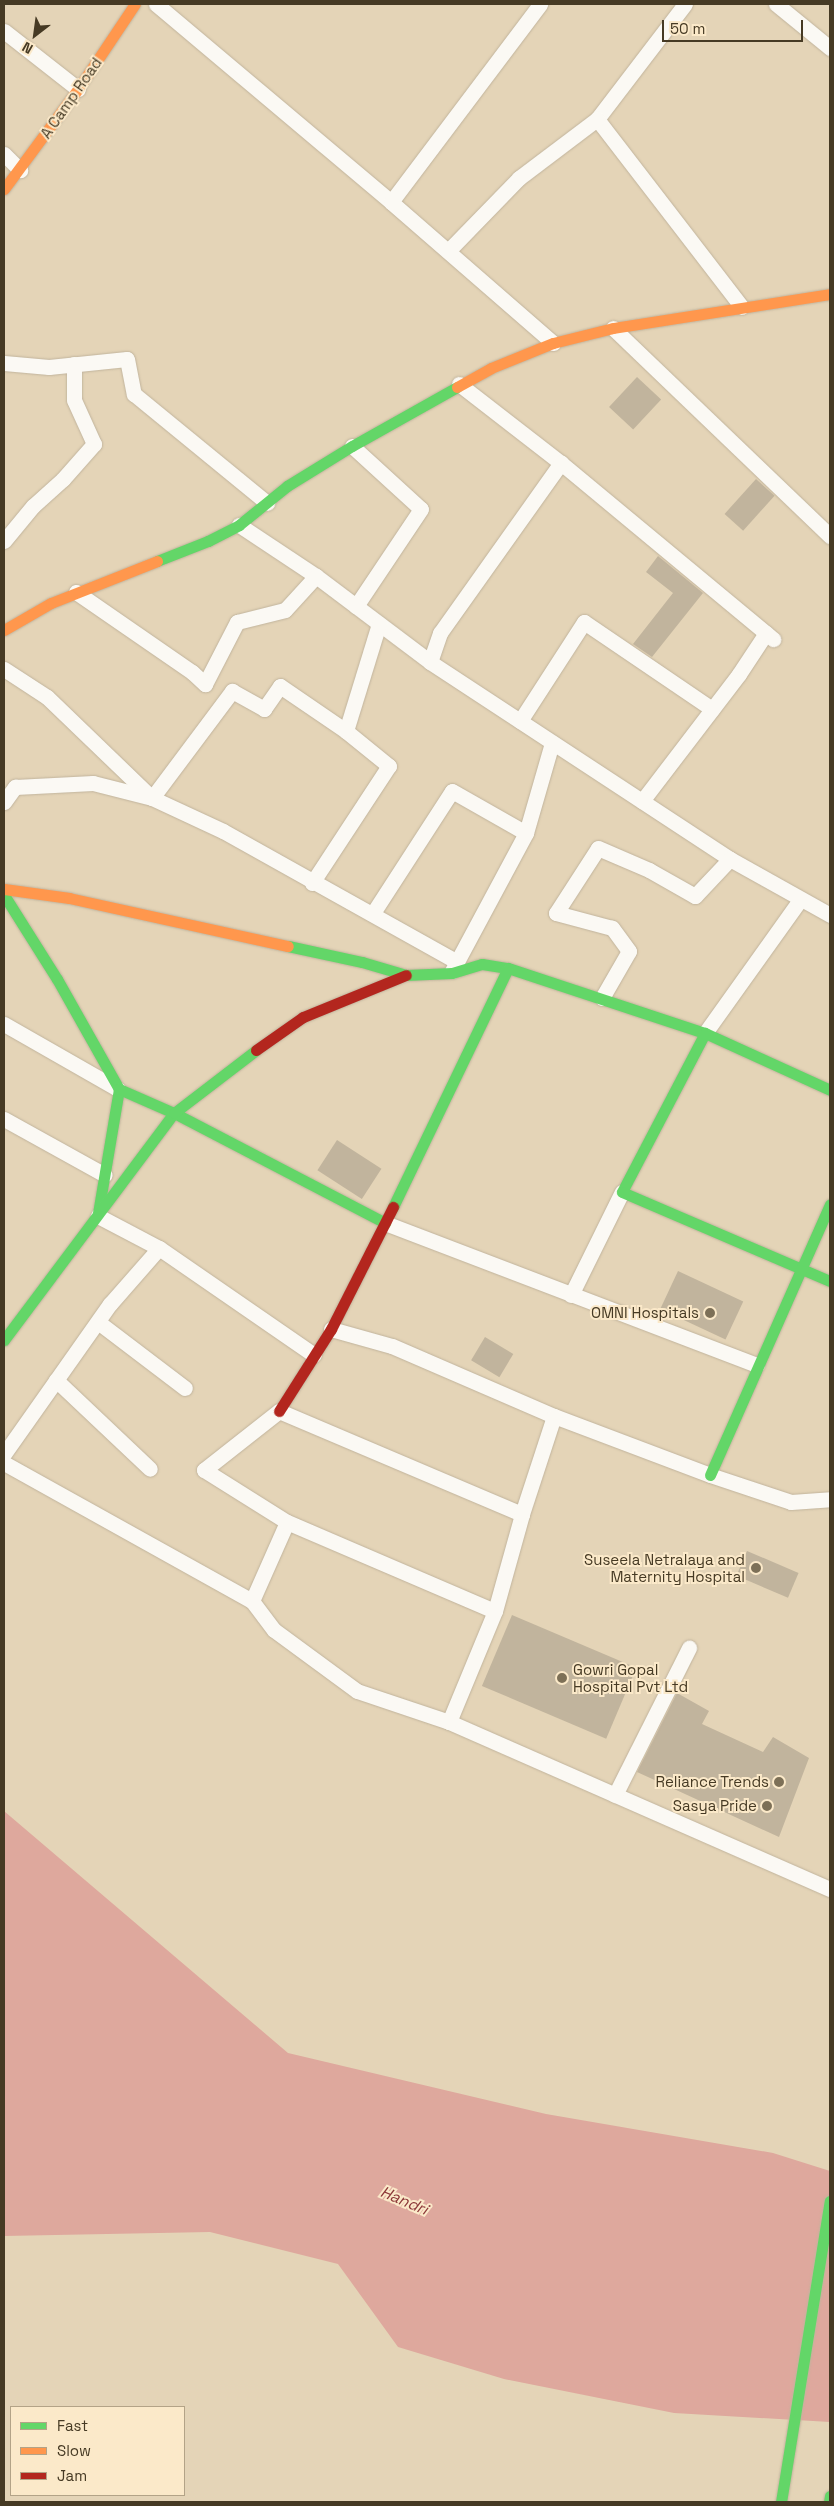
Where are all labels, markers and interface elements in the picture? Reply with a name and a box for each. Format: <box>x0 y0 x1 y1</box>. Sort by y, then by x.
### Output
north arrow <box>10 10 60 60</box>
scale bar <box>664 10 805 42</box>
text: 50 m <box>670 19 705 38</box>
text: N <box>19 38 36 58</box>
street label: A Camp Road <box>36 54 106 142</box>
place label: OMNI Hospitals <box>591 1304 699 1322</box>
marker: OMNI Hospitals <box>703 1306 717 1320</box>
place label: Suseela Netralaya and Maternity Hospital <box>584 1550 745 1585</box>
marker: Suseela Netralaya and Maternity Hospital <box>749 1561 763 1575</box>
place label: Gowri Gopal Hospital Pvt Ltd <box>573 1660 688 1695</box>
marker: Gowri Gopal Hospital Pvt Ltd <box>555 1671 569 1685</box>
place label: Reliance Trends <box>655 1773 769 1791</box>
marker: Reliance Trends <box>773 1776 785 1788</box>
place label: Sasya Pride <box>673 1797 757 1815</box>
marker: Sasya Pride <box>761 1800 773 1812</box>
water label: Handri <box>377 2182 431 2220</box>
legend <box>10 2406 185 2496</box>
text: Fast <box>57 2416 88 2435</box>
text: Slow <box>57 2441 91 2460</box>
text: Jam <box>57 2466 87 2485</box>

